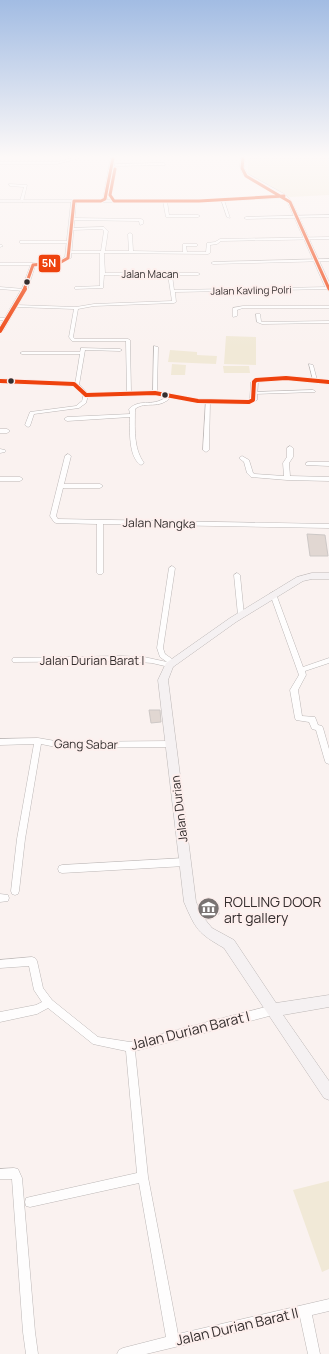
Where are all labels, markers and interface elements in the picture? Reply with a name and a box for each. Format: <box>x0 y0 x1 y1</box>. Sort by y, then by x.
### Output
line badge: 5N <box>38 254 61 273</box>
text: 5N <box>42 255 56 270</box>
street label: Jalan Macan <box>122 267 179 281</box>
unlabelled marker <box>22 277 32 287</box>
street label: Jalan Kavling Polri <box>210 282 292 298</box>
unlabelled marker <box>6 376 16 386</box>
unlabelled marker <box>160 390 170 400</box>
street label: Jalan Nangka <box>122 514 196 532</box>
street label: Jalan Durian Barat I <box>40 652 144 669</box>
street label: Gang Sabar <box>54 735 119 753</box>
street label: Jalan Durian <box>166 775 192 843</box>
place label: ROLLING DOOR art gallery <box>224 892 321 927</box>
museum icon: ROLLING DOOR art gallery <box>195 896 221 922</box>
street label: Jalan Durian Barat I <box>129 1006 251 1054</box>
street label: Jalan Durian Barat II <box>174 1303 300 1349</box>

